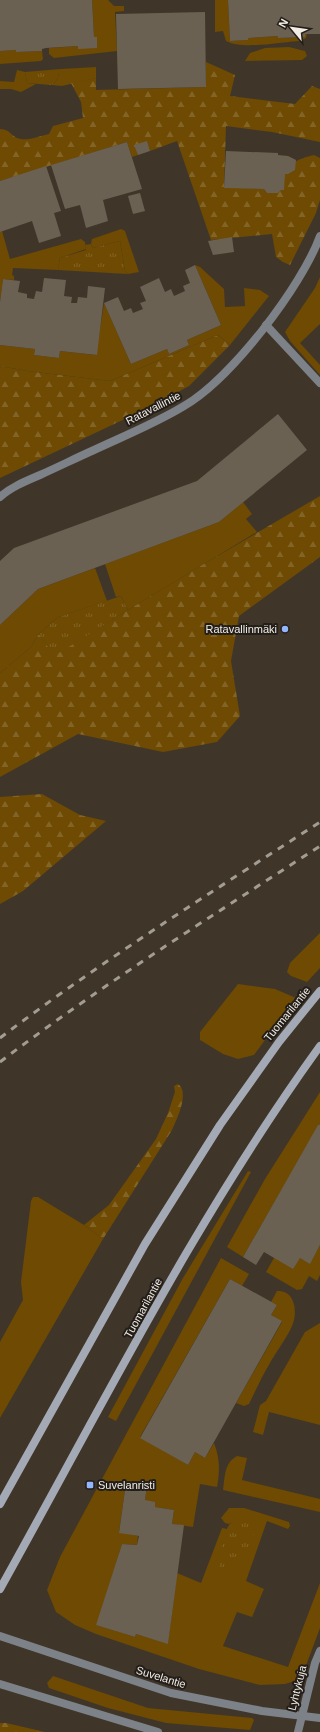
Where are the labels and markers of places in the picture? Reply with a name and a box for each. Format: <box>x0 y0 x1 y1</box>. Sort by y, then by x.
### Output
place label: Ratavallinmäki <box>205 623 277 635</box>
marker: Ratavallinmäki <box>280 624 290 634</box>
place label: Suvelanristi <box>98 1479 155 1491</box>
marker: Suvelanristi <box>85 1480 95 1490</box>

